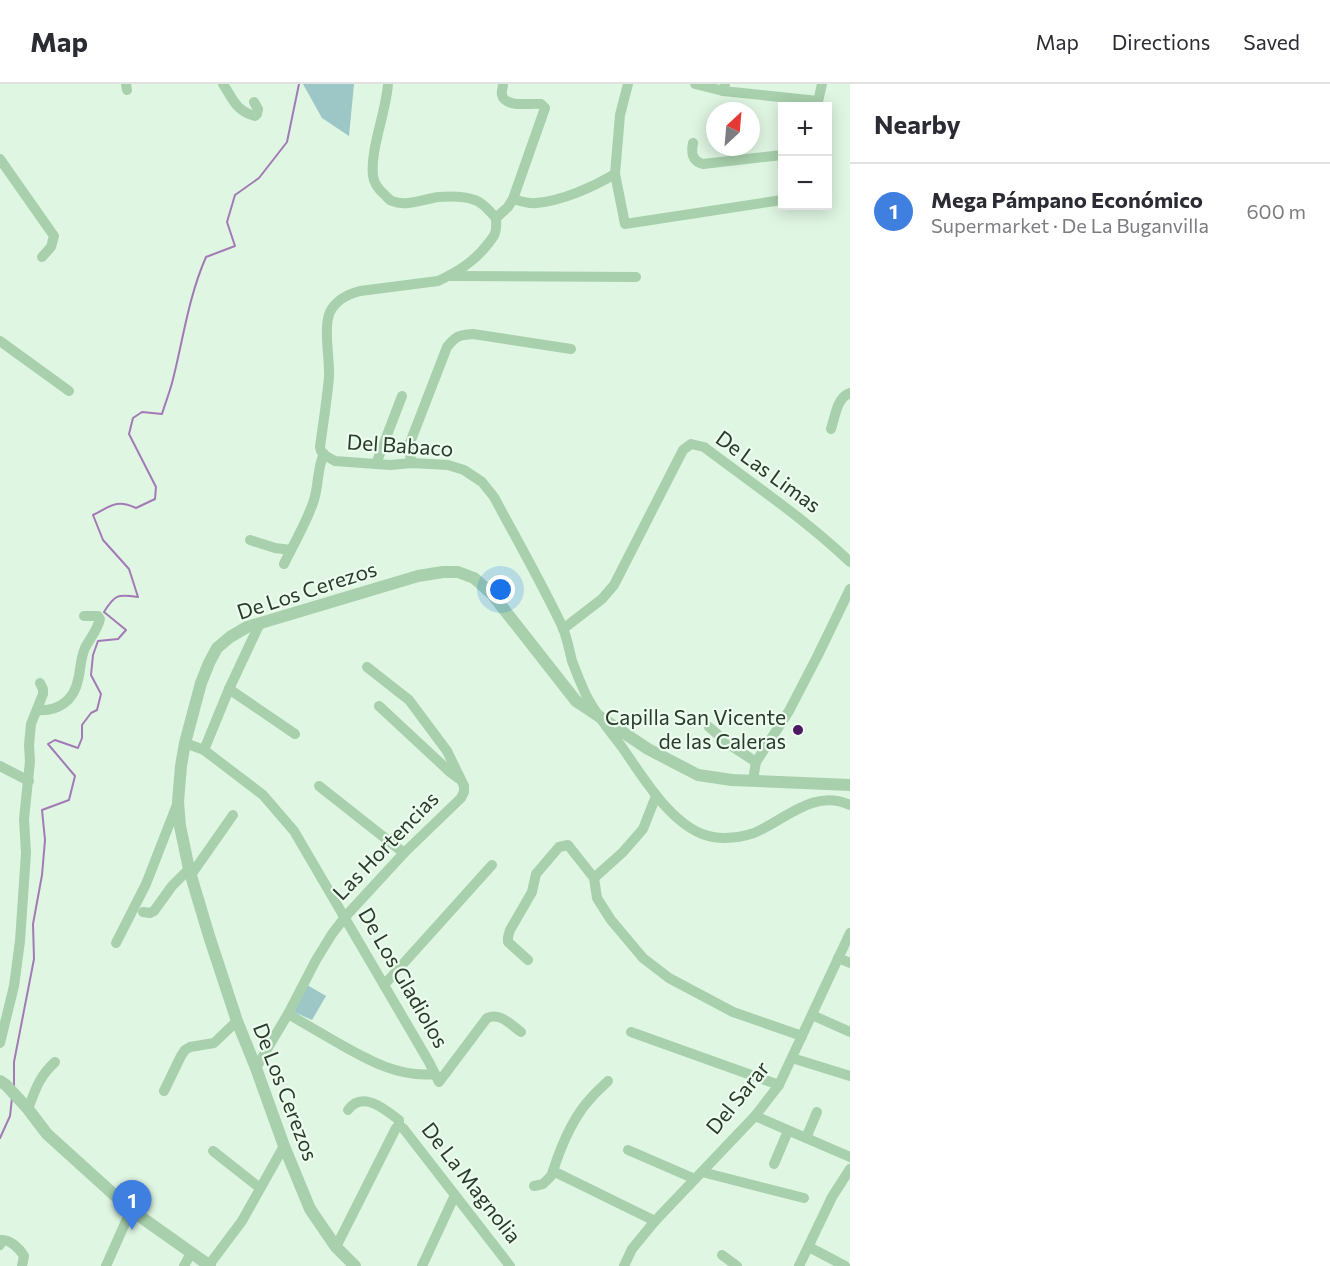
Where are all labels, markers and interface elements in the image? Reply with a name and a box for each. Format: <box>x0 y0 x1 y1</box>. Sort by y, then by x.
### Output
text: Map <box>30 24 88 58</box>
text: Map <box>1036 29 1079 54</box>
text: Directions <box>1112 29 1210 54</box>
text: Saved <box>1243 29 1300 54</box>
north arrow <box>706 102 760 156</box>
map controls <box>778 102 832 210</box>
button: + <box>778 102 832 156</box>
text: Nearby <box>874 108 961 139</box>
button: − <box>778 156 832 210</box>
text: Mega Pámpano Económico <box>931 186 1203 213</box>
text: 1 <box>889 199 898 223</box>
text: 600 m <box>1246 199 1306 223</box>
text: Supermarket · De La Buganvilla <box>931 213 1209 237</box>
street label: De Las Limas <box>712 424 826 517</box>
street label: Del Babaco <box>346 428 454 461</box>
street label: De Los Cerezos <box>234 555 380 624</box>
your location <box>486 575 515 604</box>
place label: Capilla San Vicente de las Caleras <box>605 704 786 753</box>
marker: Capilla San Vicente de las Caleras <box>791 723 805 737</box>
street label: Las Hortencias <box>327 786 443 904</box>
street label: De Los Gladiolos <box>354 903 455 1052</box>
street label: De Los Cerezos <box>249 1019 324 1164</box>
street label: Del Sarar <box>700 1055 774 1139</box>
street label: De La Magnolia <box>417 1117 527 1247</box>
pin: 1 <box>112 1180 152 1230</box>

